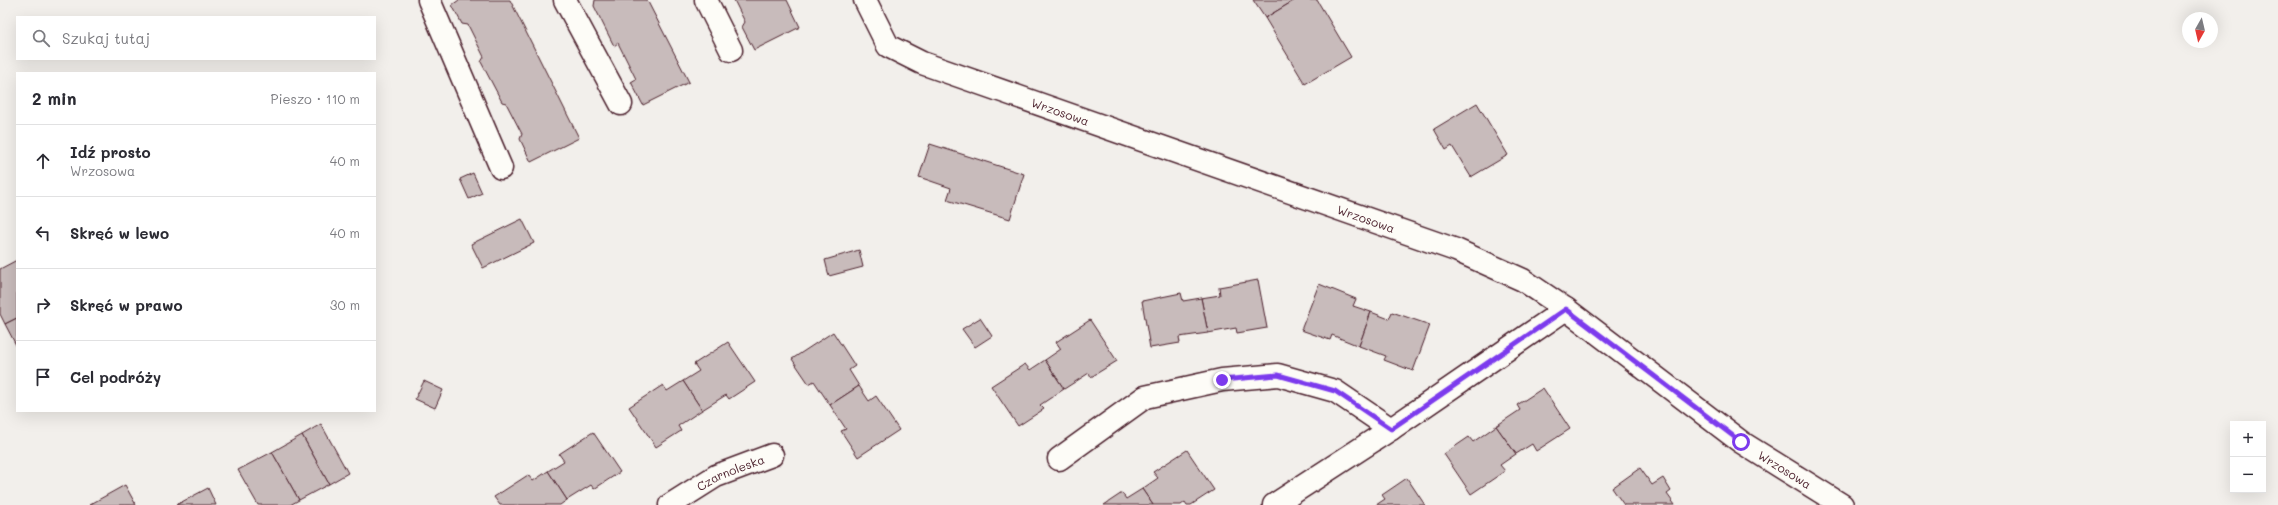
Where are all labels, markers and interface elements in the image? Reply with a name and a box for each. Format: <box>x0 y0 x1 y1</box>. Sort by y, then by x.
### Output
north arrow <box>2182 12 2218 48</box>
search box <box>16 16 376 60</box>
icon: search <box>30 27 52 49</box>
text: Szukaj tutaj <box>62 28 150 48</box>
text: 2 min <box>32 87 77 109</box>
text: Pieszo · 110 m <box>271 90 360 107</box>
street label: Wrzosowa <box>1029 94 1091 129</box>
text: Idź prosto <box>70 142 151 162</box>
icon: ahead <box>32 150 54 172</box>
text: 40 m <box>330 152 360 169</box>
text: Wrzosowa <box>70 162 135 179</box>
street label: Wrzosowa <box>1335 201 1397 236</box>
icon: left <box>32 222 54 244</box>
text: Skręć w lewo <box>70 223 169 243</box>
text: 40 m <box>330 224 360 241</box>
icon: right <box>32 294 54 316</box>
text: Skręć w prawo <box>70 295 183 315</box>
text: 30 m <box>330 296 360 313</box>
icon: arrive <box>32 366 54 388</box>
text: Cel podróży <box>70 367 161 387</box>
route end <box>1213 371 1231 389</box>
map controls <box>2230 421 2266 493</box>
button: + <box>2230 421 2266 457</box>
route start <box>1732 433 1750 451</box>
street label: Wrzosowa <box>1755 447 1815 492</box>
street label: Czarnoleska <box>693 451 767 494</box>
button: − <box>2230 457 2266 493</box>

